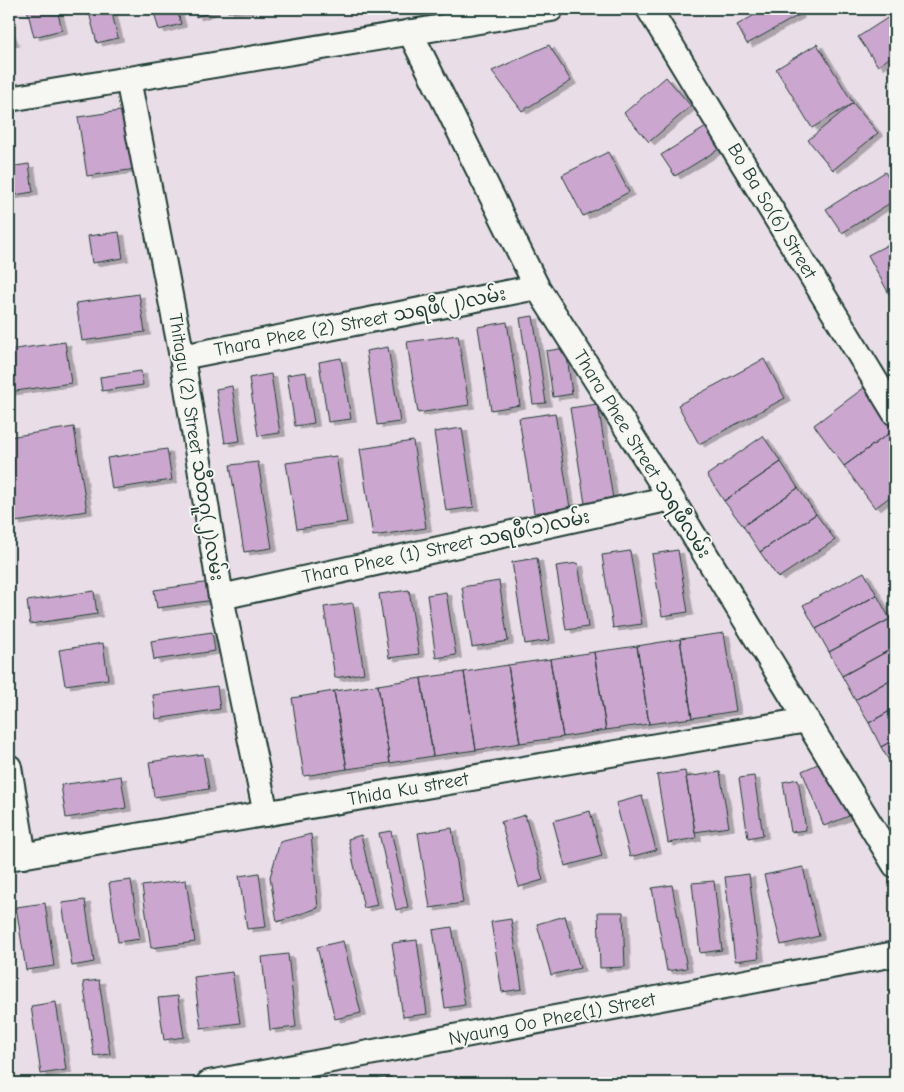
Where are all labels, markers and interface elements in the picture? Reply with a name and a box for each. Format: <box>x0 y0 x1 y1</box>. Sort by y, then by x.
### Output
street label: Bo Ba So(6) Street <box>723 139 821 283</box>
street label: Thara Phee (2) Street သရဖီ(၂)လမ်း <box>211 279 509 365</box>
street label: Thitagu (2) Street သီတဂူ(၂)လမ်း <box>159 311 232 583</box>
street label: Thara Phee Street သရဖီလမ်း <box>565 344 719 564</box>
street label: Thara Phee (1) Street သရဖီ(၁)လမ်း <box>299 502 593 592</box>
street label: Thida Ku street <box>346 767 471 810</box>
street label: Nyaung Oo Phee(1) Street <box>447 988 658 1050</box>

